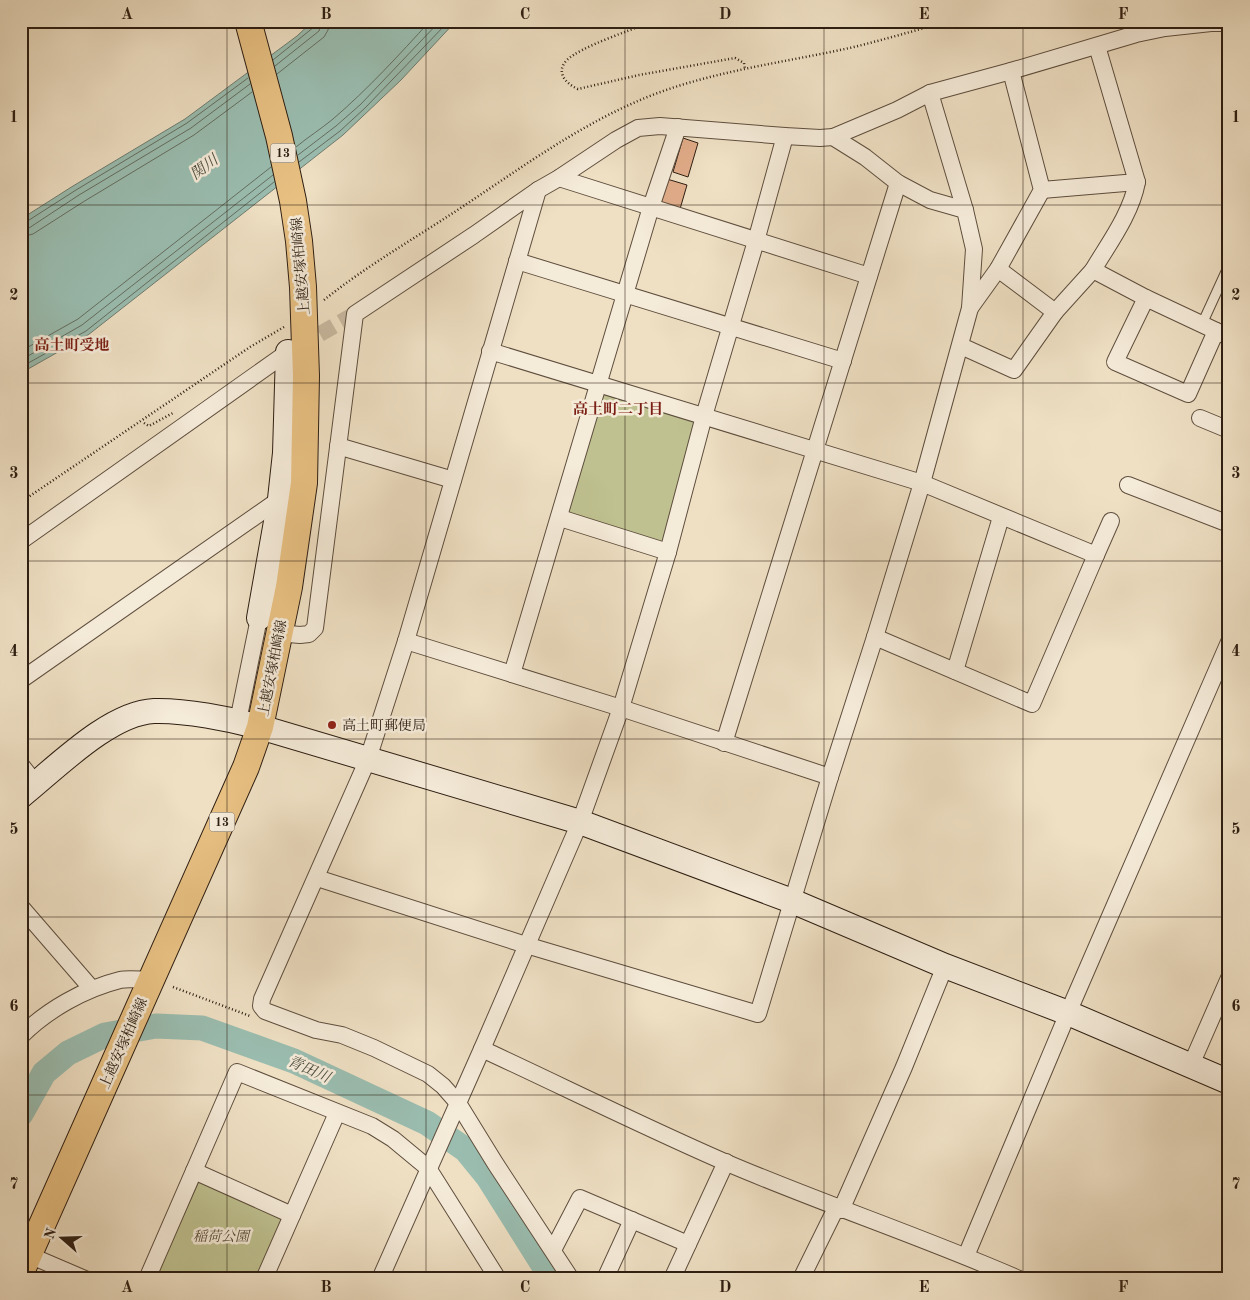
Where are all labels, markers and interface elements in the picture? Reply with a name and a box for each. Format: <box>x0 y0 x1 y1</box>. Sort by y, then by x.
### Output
text: A <box>121 7 133 23</box>
text: B <box>320 7 332 23</box>
text: C <box>520 7 530 23</box>
text: D <box>719 7 731 23</box>
text: E <box>918 7 930 23</box>
text: F <box>1118 7 1129 23</box>
text: 1 <box>9 110 19 126</box>
text: 1 <box>1231 110 1241 126</box>
road number: 13 <box>270 144 296 162</box>
water label: 関川 <box>187 150 223 183</box>
street label: 上越安塚柏崎線 <box>289 216 312 315</box>
text: 2 <box>9 288 19 304</box>
text: 2 <box>1231 288 1241 304</box>
district label: 高土町受地 <box>34 337 110 354</box>
district label: 高土町二丁目 <box>573 401 663 418</box>
text: 3 <box>9 466 19 482</box>
text: 3 <box>1231 466 1241 482</box>
street label: 上越安塚柏崎線 <box>256 619 289 718</box>
text: 4 <box>9 644 19 660</box>
text: 4 <box>1231 644 1241 660</box>
place label: 高土町郵便局 <box>342 718 426 733</box>
marker: 高土町郵便局 <box>326 719 338 731</box>
road number: 13 <box>210 812 234 832</box>
text: 5 <box>9 822 19 838</box>
text: 5 <box>1231 822 1241 838</box>
street label: 上越安塚柏崎線 <box>97 995 150 1091</box>
text: 6 <box>9 999 19 1015</box>
text: 6 <box>1231 999 1241 1015</box>
water label: 青田川 <box>285 1053 335 1087</box>
text: 7 <box>9 1177 19 1193</box>
text: 7 <box>1231 1177 1241 1193</box>
north arrow <box>38 1212 88 1262</box>
text: N <box>42 1226 59 1241</box>
park label: 稲荷公園 <box>193 1229 251 1244</box>
text: A <box>121 1280 133 1296</box>
text: B <box>320 1280 332 1296</box>
text: C <box>520 1280 530 1296</box>
text: D <box>719 1280 731 1296</box>
text: E <box>918 1280 930 1296</box>
text: F <box>1118 1280 1129 1296</box>

